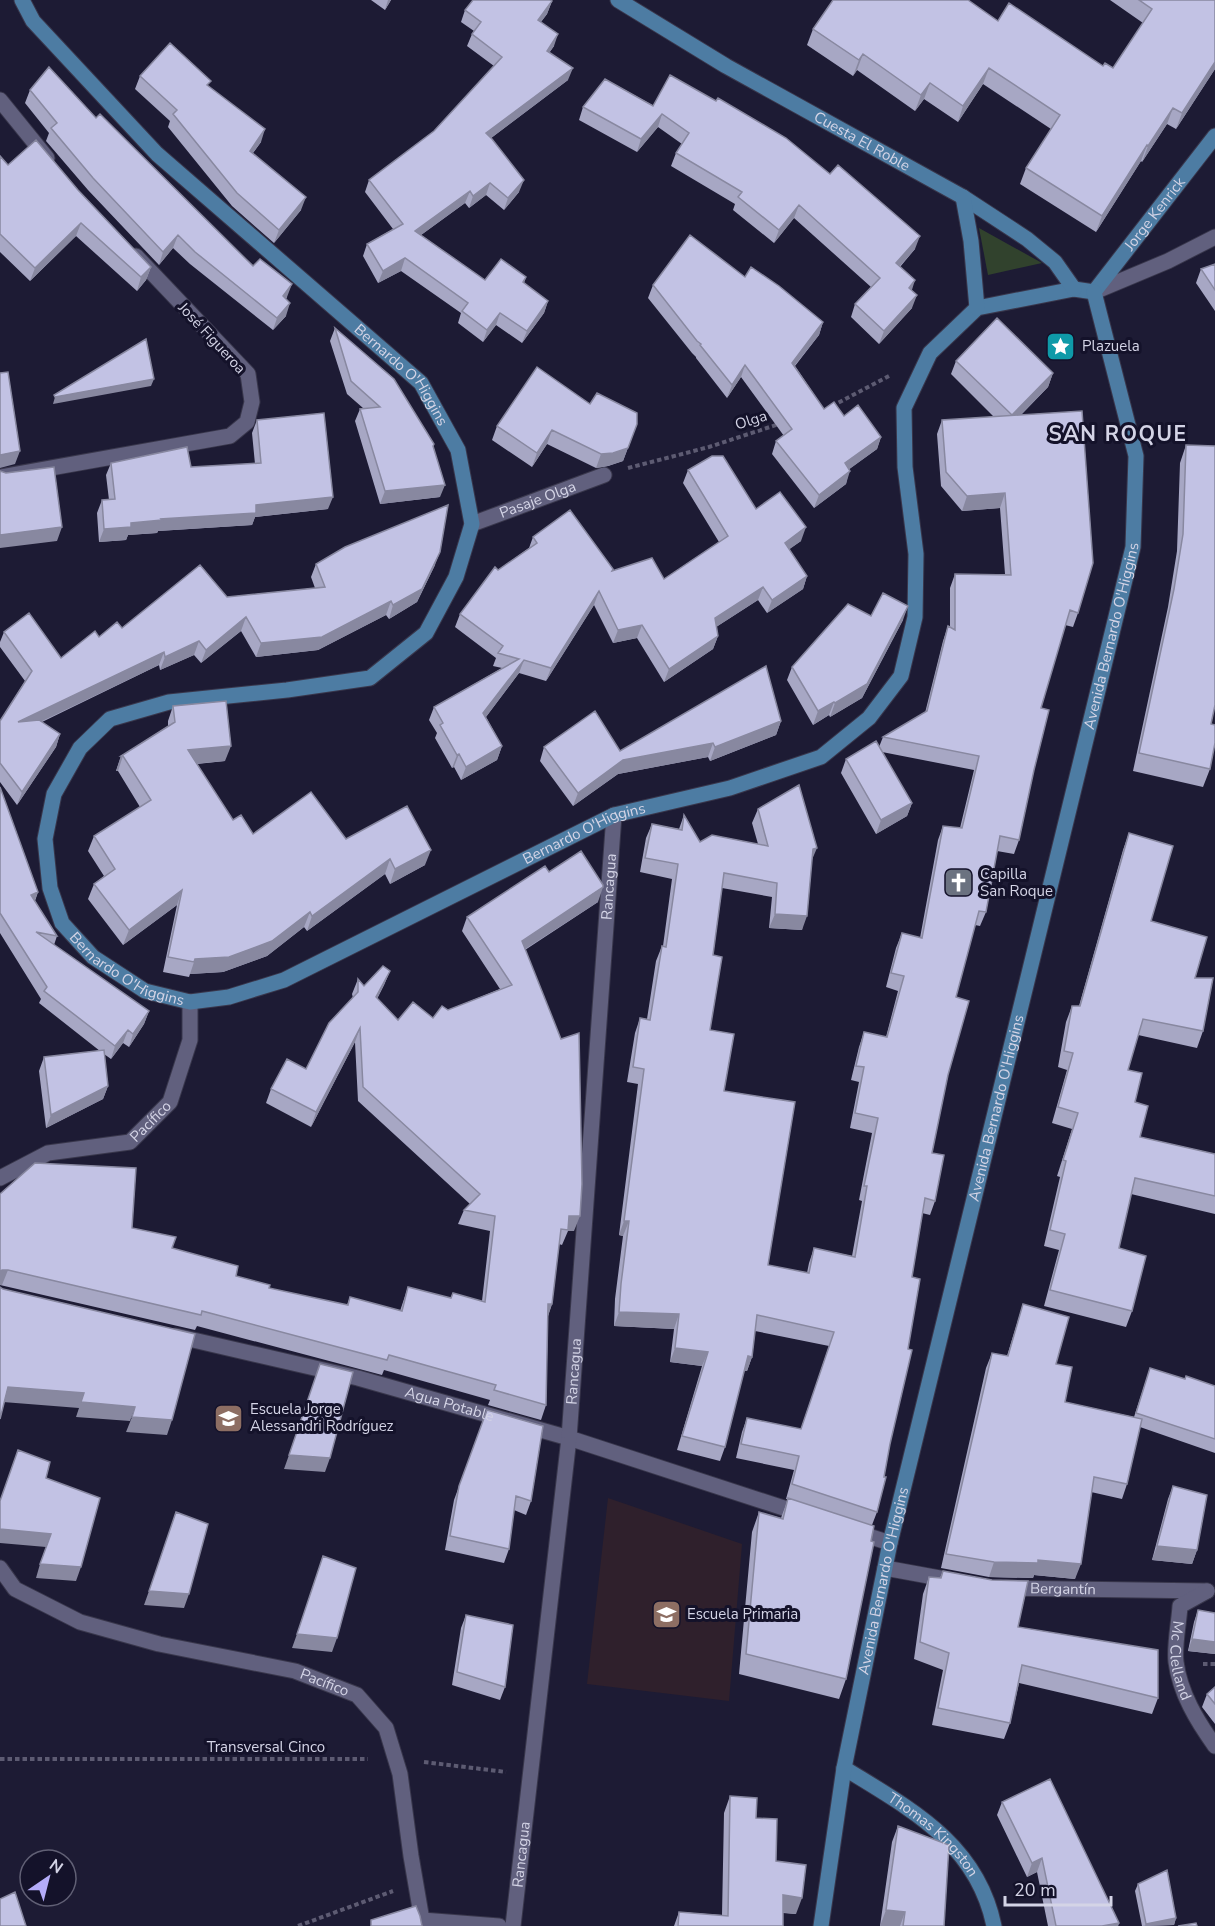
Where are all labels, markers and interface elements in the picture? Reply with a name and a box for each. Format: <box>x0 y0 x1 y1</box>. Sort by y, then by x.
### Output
street label: Cuesta El Roble <box>810 107 914 176</box>
street label: Jorge Kenrick <box>1119 172 1190 256</box>
street label: José Figueroa <box>173 297 250 378</box>
street label: Bernardo O'Higgins <box>350 319 453 429</box>
place icon: Plazuela <box>1045 330 1077 362</box>
place label: Plazuela <box>1082 336 1140 356</box>
street label: Olga <box>732 405 770 435</box>
district label: SAN ROQUE <box>1049 420 1187 448</box>
street label: Pasaje Olga <box>497 476 579 523</box>
street label: Avenida Bernardo O'Higgins <box>1079 542 1143 731</box>
street label: Bernardo O'Higgins <box>519 798 647 869</box>
street label: Rancagua <box>596 853 621 921</box>
place label: Capilla San Roque <box>980 864 1053 901</box>
church icon: Capilla San Roque <box>943 867 975 899</box>
street label: Bernardo O'Higgins <box>65 928 186 1010</box>
street label: Avenida Bernardo O'Higgins <box>964 1013 1029 1203</box>
street label: Pacífico <box>125 1096 176 1147</box>
street label: Rancagua <box>561 1337 586 1405</box>
street label: Agua Potable <box>403 1382 496 1426</box>
place label: Escuela Jorge Alessandri Rodríguez <box>250 1399 394 1436</box>
school or university icon: Escuela Jorge Alessandri Rodríguez <box>213 1402 245 1434</box>
street label: Avenida Bernardo O'Higgins <box>853 1485 913 1676</box>
street label: Bergantín <box>1030 1578 1096 1599</box>
school or university icon: Escuela Primaria <box>650 1598 682 1630</box>
place label: Escuela Primaria <box>687 1604 798 1624</box>
street label: Mc Clelland <box>1165 1620 1196 1703</box>
street label: Pacífico <box>297 1664 352 1701</box>
street label: Transversal Cinco <box>207 1737 325 1757</box>
street label: Thomas Kingston <box>884 1788 983 1880</box>
street label: Rancagua <box>507 1820 535 1889</box>
north arrow <box>18 1848 78 1908</box>
text: N <box>45 1854 67 1879</box>
scale bar <box>1005 1869 1112 1907</box>
text: 20 m <box>1014 1878 1056 1902</box>

